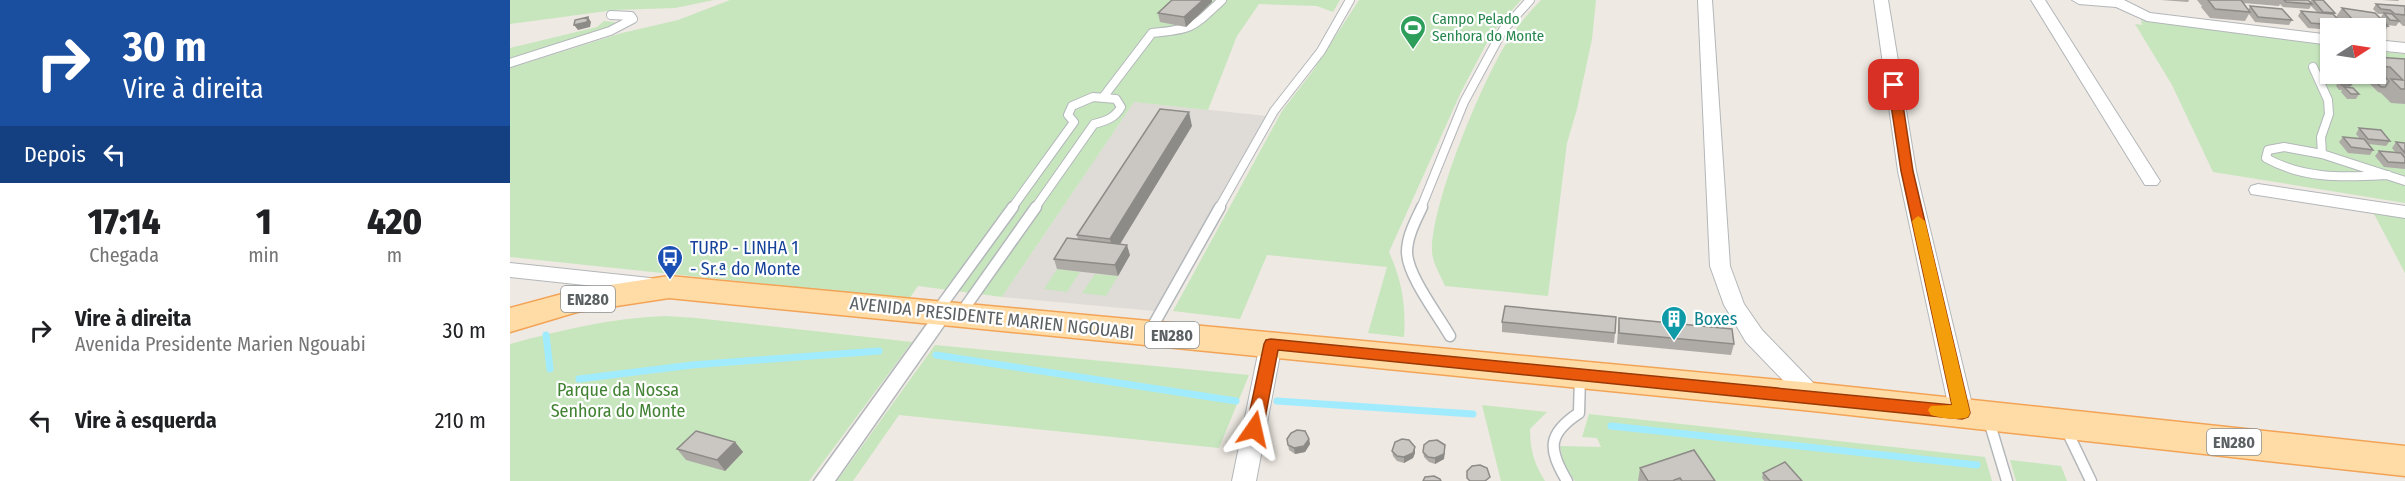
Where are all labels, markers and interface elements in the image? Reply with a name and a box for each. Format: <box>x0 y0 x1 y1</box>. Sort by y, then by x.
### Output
place label: Campo Pelado Senhora do Monte <box>1432 10 1544 45</box>
sports icon: Campo Pelado Senhora do Monte <box>1398 13 1428 51</box>
north arrow <box>2320 18 2386 84</box>
map controls <box>2320 18 2386 84</box>
text: 30 m <box>123 22 207 72</box>
icon: right <box>24 24 102 102</box>
pin <box>1868 59 1919 110</box>
icon: arrive <box>1877 68 1910 101</box>
text: Vire à direita <box>123 73 263 105</box>
icon: left <box>98 138 131 171</box>
text: Depois <box>24 141 86 168</box>
text: 17:14 <box>88 200 161 244</box>
text: 1 <box>256 200 271 244</box>
text: 420 <box>367 200 422 244</box>
place label: TURP - LINHA 1 - Sr.ª do Monte <box>690 237 801 280</box>
text: Chegada <box>89 243 159 267</box>
text: min <box>248 243 279 267</box>
text: m <box>387 243 402 267</box>
bus stop icon: TURP - LINHA 1 - Sr.ª do Monte <box>655 243 685 281</box>
road number: EN280 <box>561 286 615 312</box>
street label: AVENIDA PRESIDENTE MARIEN NGOUABI <box>849 292 1135 344</box>
building icon: Boxes <box>1659 304 1689 342</box>
text: Vire à direita <box>75 305 191 332</box>
place label: Boxes <box>1694 308 1738 330</box>
icon: right <box>24 314 57 347</box>
text: 30 m <box>443 317 486 344</box>
road number: EN280 <box>1145 322 1199 348</box>
text: Avenida Presidente Marien Ngouabi <box>75 332 366 356</box>
park label: Parque da Nossa Senhora do Monte <box>551 379 685 422</box>
position arrow <box>1222 397 1286 461</box>
icon: left <box>24 404 57 437</box>
text: Vire à esquerda <box>75 407 217 434</box>
text: 210 m <box>435 407 486 434</box>
road number: EN280 <box>2207 429 2261 455</box>

